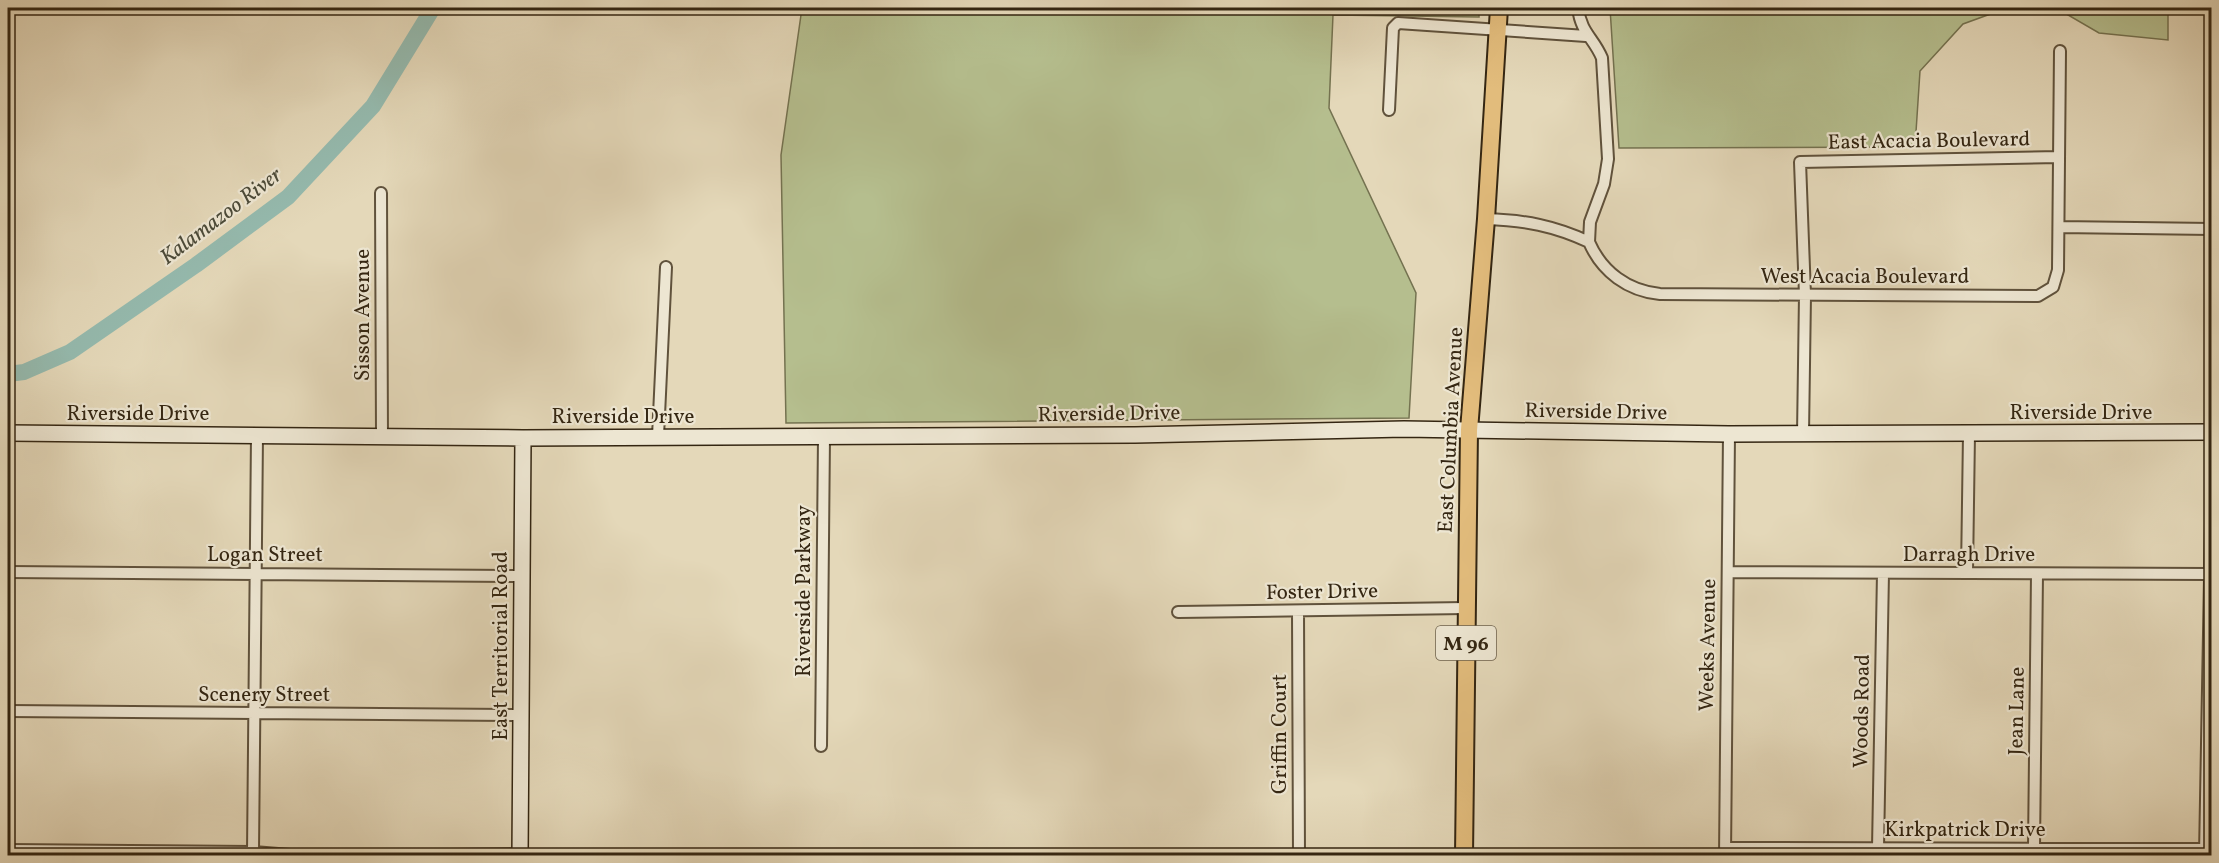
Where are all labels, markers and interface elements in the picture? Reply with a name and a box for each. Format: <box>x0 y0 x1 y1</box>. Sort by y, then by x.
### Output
street label: East Acacia Boulevard <box>1828 125 2031 158</box>
water label: Kalamazoo River <box>154 160 290 273</box>
street label: Sisson Avenue <box>349 249 378 381</box>
street label: West Acacia Boulevard <box>1761 263 1969 292</box>
street label: East Columbia Avenue <box>1432 326 1471 534</box>
street label: Riverside Drive <box>1524 397 1668 428</box>
street label: Riverside Drive <box>1037 399 1181 430</box>
street label: Riverside Drive <box>2010 399 2152 428</box>
street label: Riverside Drive <box>67 400 209 429</box>
street label: Riverside Drive <box>552 403 694 432</box>
street label: Riverside Parkway <box>790 504 819 677</box>
street label: Logan Street <box>207 541 323 570</box>
street label: Darragh Drive <box>1903 541 2035 570</box>
street label: East Territorial Road <box>487 551 516 741</box>
street label: Foster Drive <box>1266 577 1378 608</box>
street label: Weeks Avenue <box>1693 578 1724 712</box>
road number: M 96 <box>1436 626 1496 660</box>
street label: Woods Road <box>1847 654 1878 768</box>
street label: Jean Lane <box>2002 666 2033 756</box>
street label: Griffin Court <box>1266 674 1295 794</box>
street label: Scenery Street <box>198 681 330 710</box>
street label: Kirkpatrick Drive <box>1884 816 2046 845</box>

